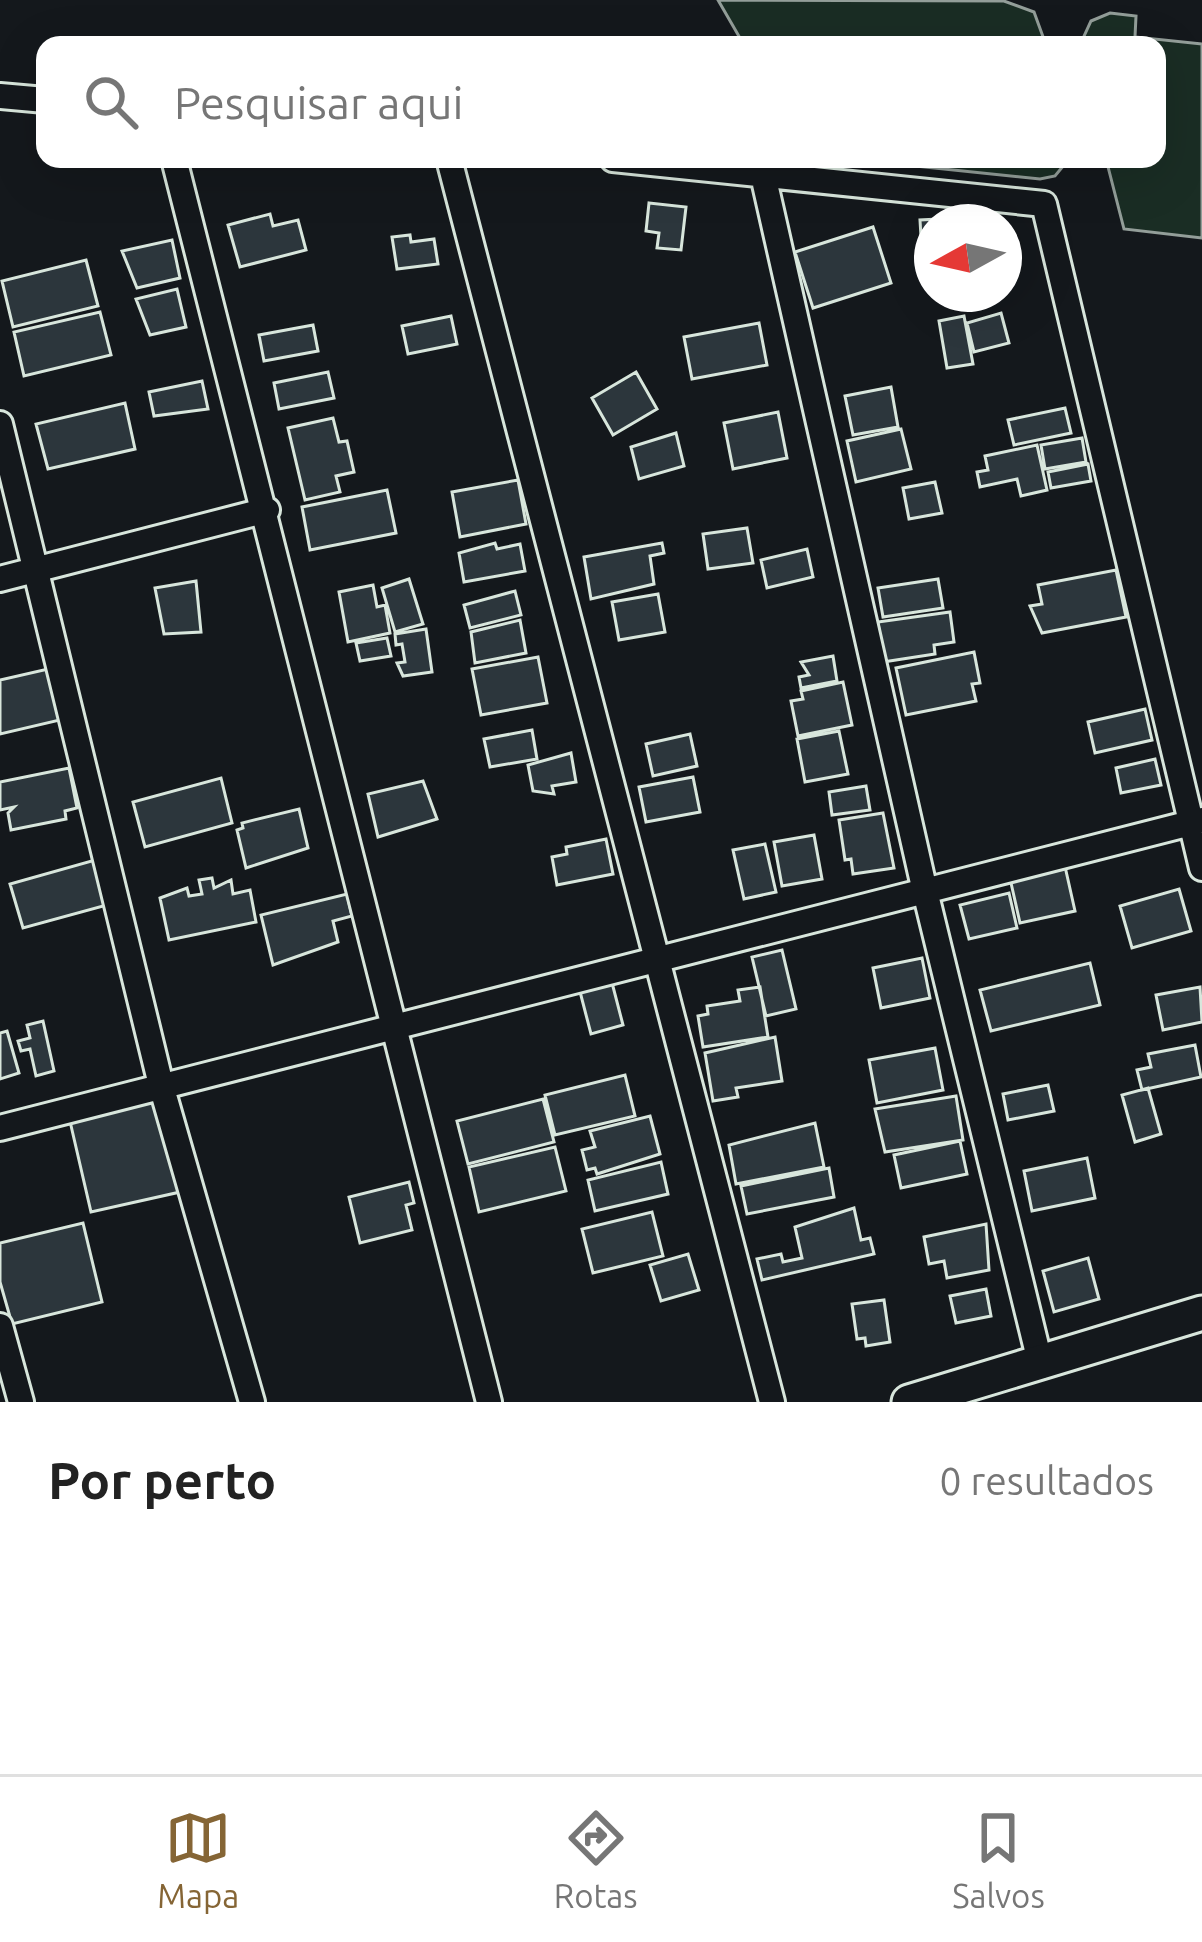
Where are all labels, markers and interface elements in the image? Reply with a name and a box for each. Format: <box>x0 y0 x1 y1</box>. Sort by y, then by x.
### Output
search box <box>36 36 1166 168</box>
icon: search <box>78 69 144 135</box>
text: Pesquisar aqui <box>174 77 463 128</box>
north arrow <box>914 204 1022 312</box>
text: Por perto <box>48 1451 276 1509</box>
text: 0 resultados <box>940 1459 1154 1502</box>
tab: Mapa <box>157 1805 239 1914</box>
tab: Rotas <box>554 1805 638 1914</box>
tab: Salvos <box>952 1805 1045 1914</box>

